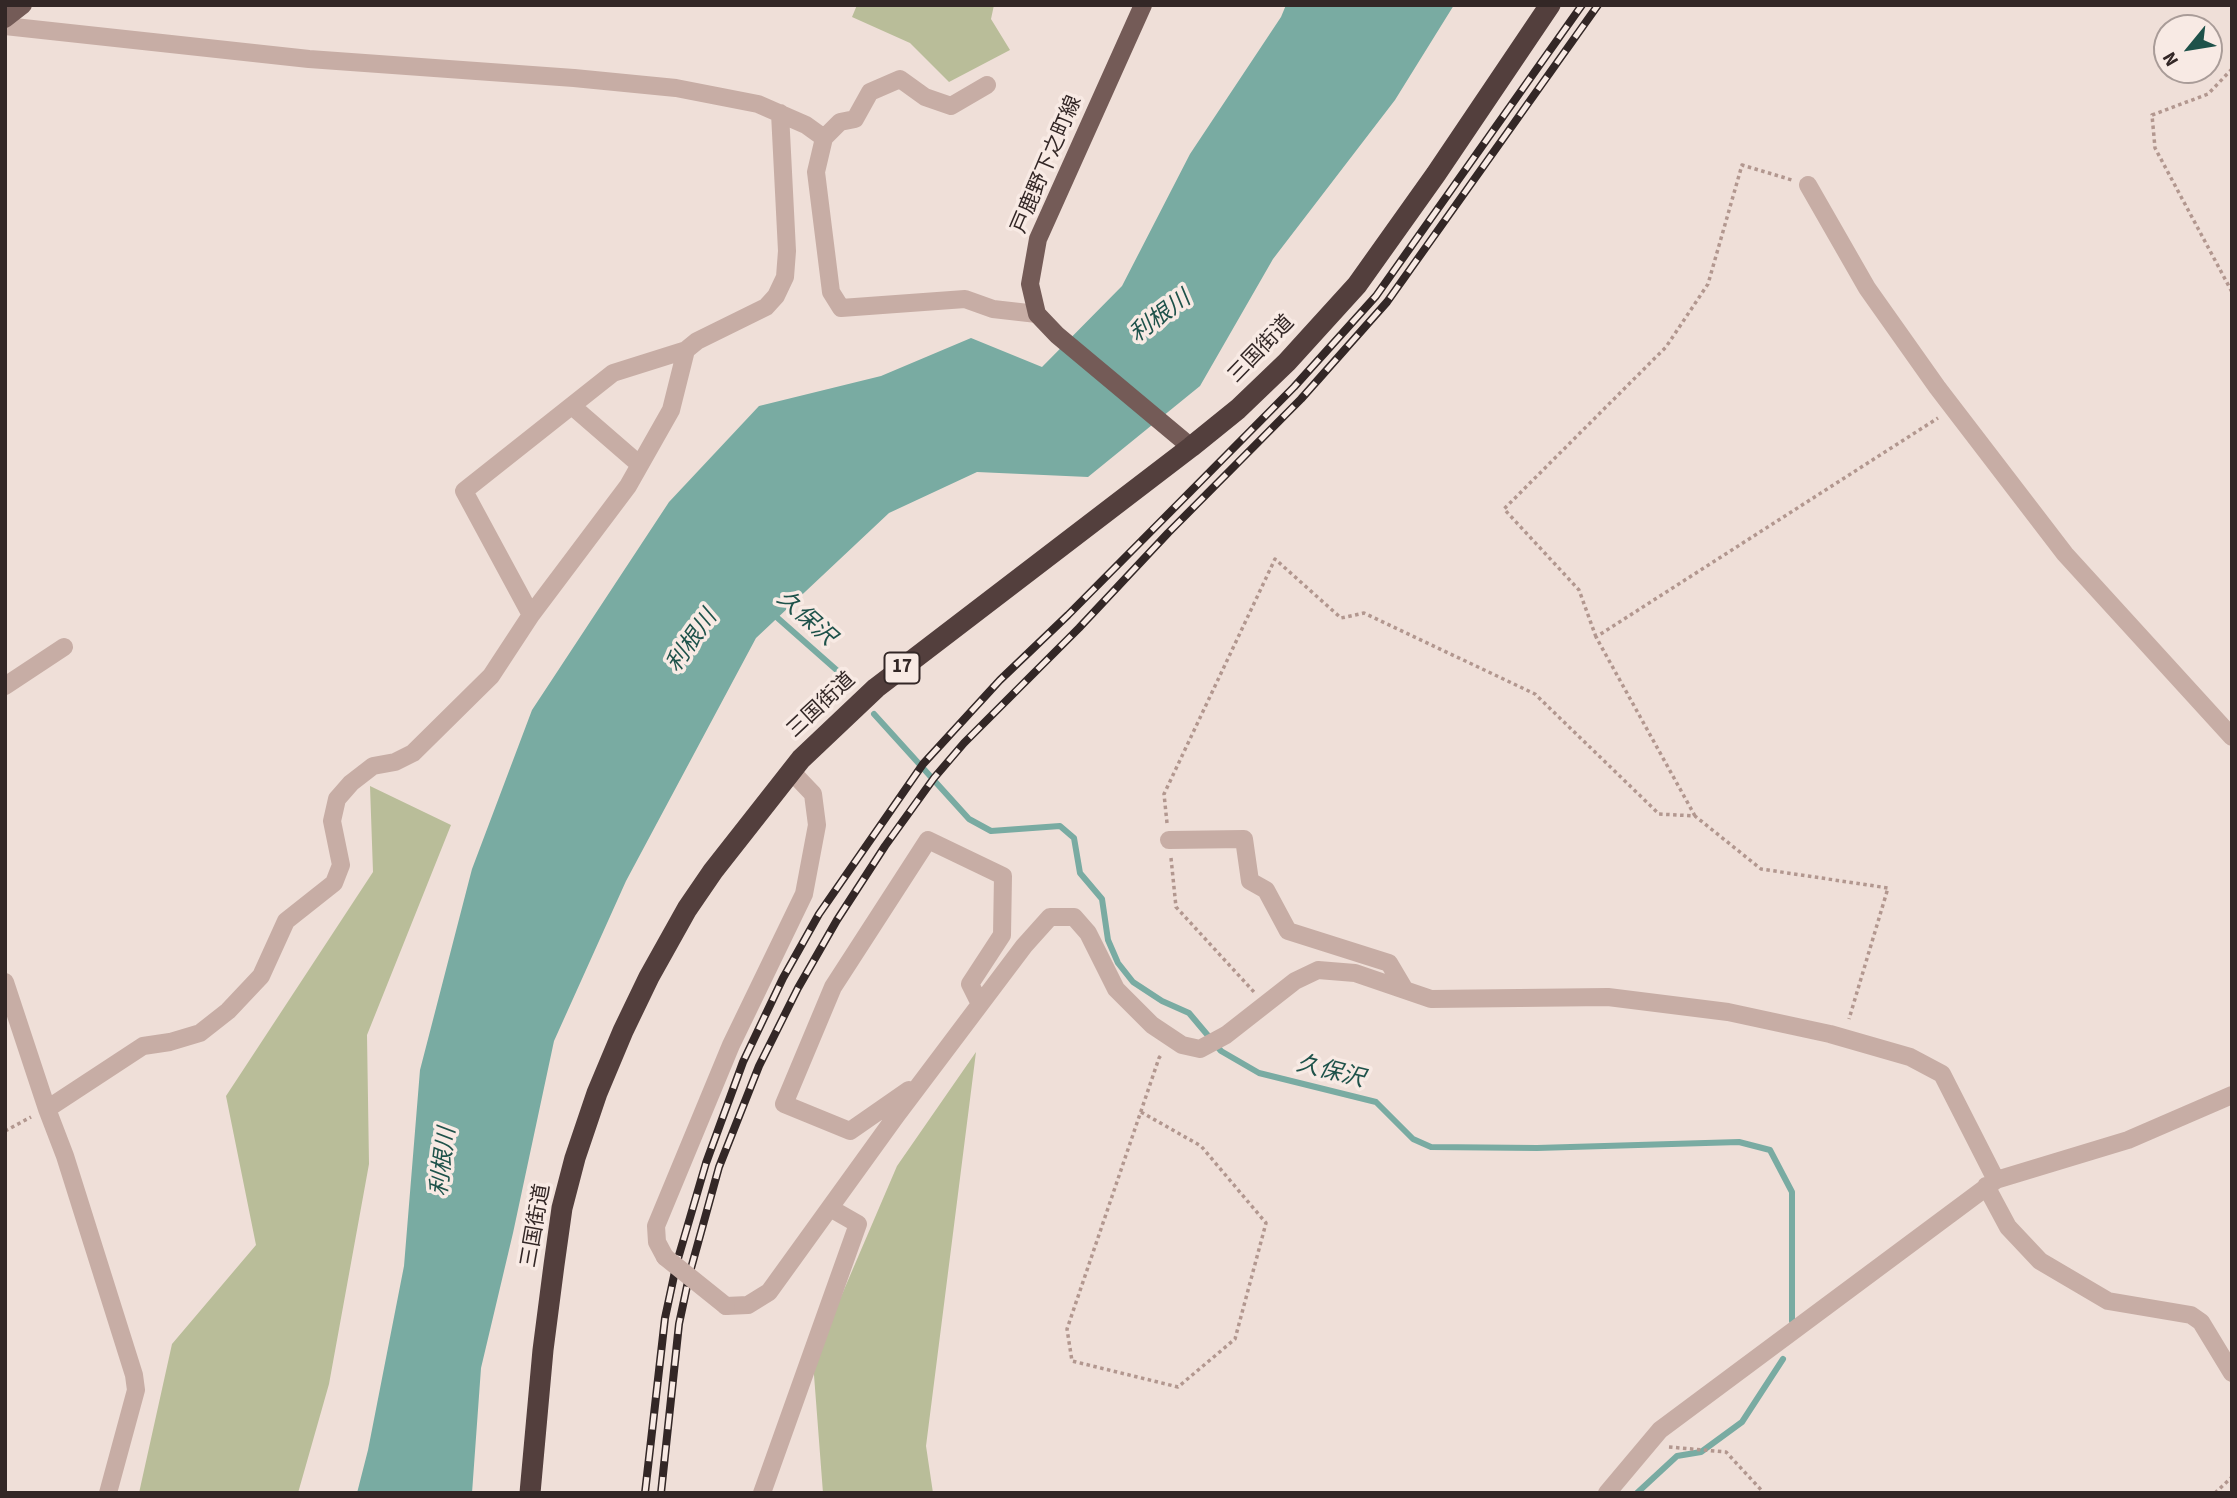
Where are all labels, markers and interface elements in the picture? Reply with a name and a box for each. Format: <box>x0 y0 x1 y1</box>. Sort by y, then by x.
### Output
north arrow <box>2153 14 2223 84</box>
text: N <box>2156 47 2186 71</box>
street label: 戸鹿野下之町線 <box>1008 92 1088 238</box>
water label: 利根川 <box>1125 286 1197 350</box>
street label: 三国街道 <box>1224 311 1300 389</box>
water label: 久保沢 <box>770 586 840 652</box>
water label: 利根川 <box>662 606 724 678</box>
road number: 17 <box>884 652 920 684</box>
street label: 三国街道 <box>783 668 861 744</box>
water label: 久保沢 <box>1293 1051 1367 1095</box>
water label: 利根川 <box>427 1126 463 1198</box>
street label: 三国街道 <box>517 1182 557 1270</box>

